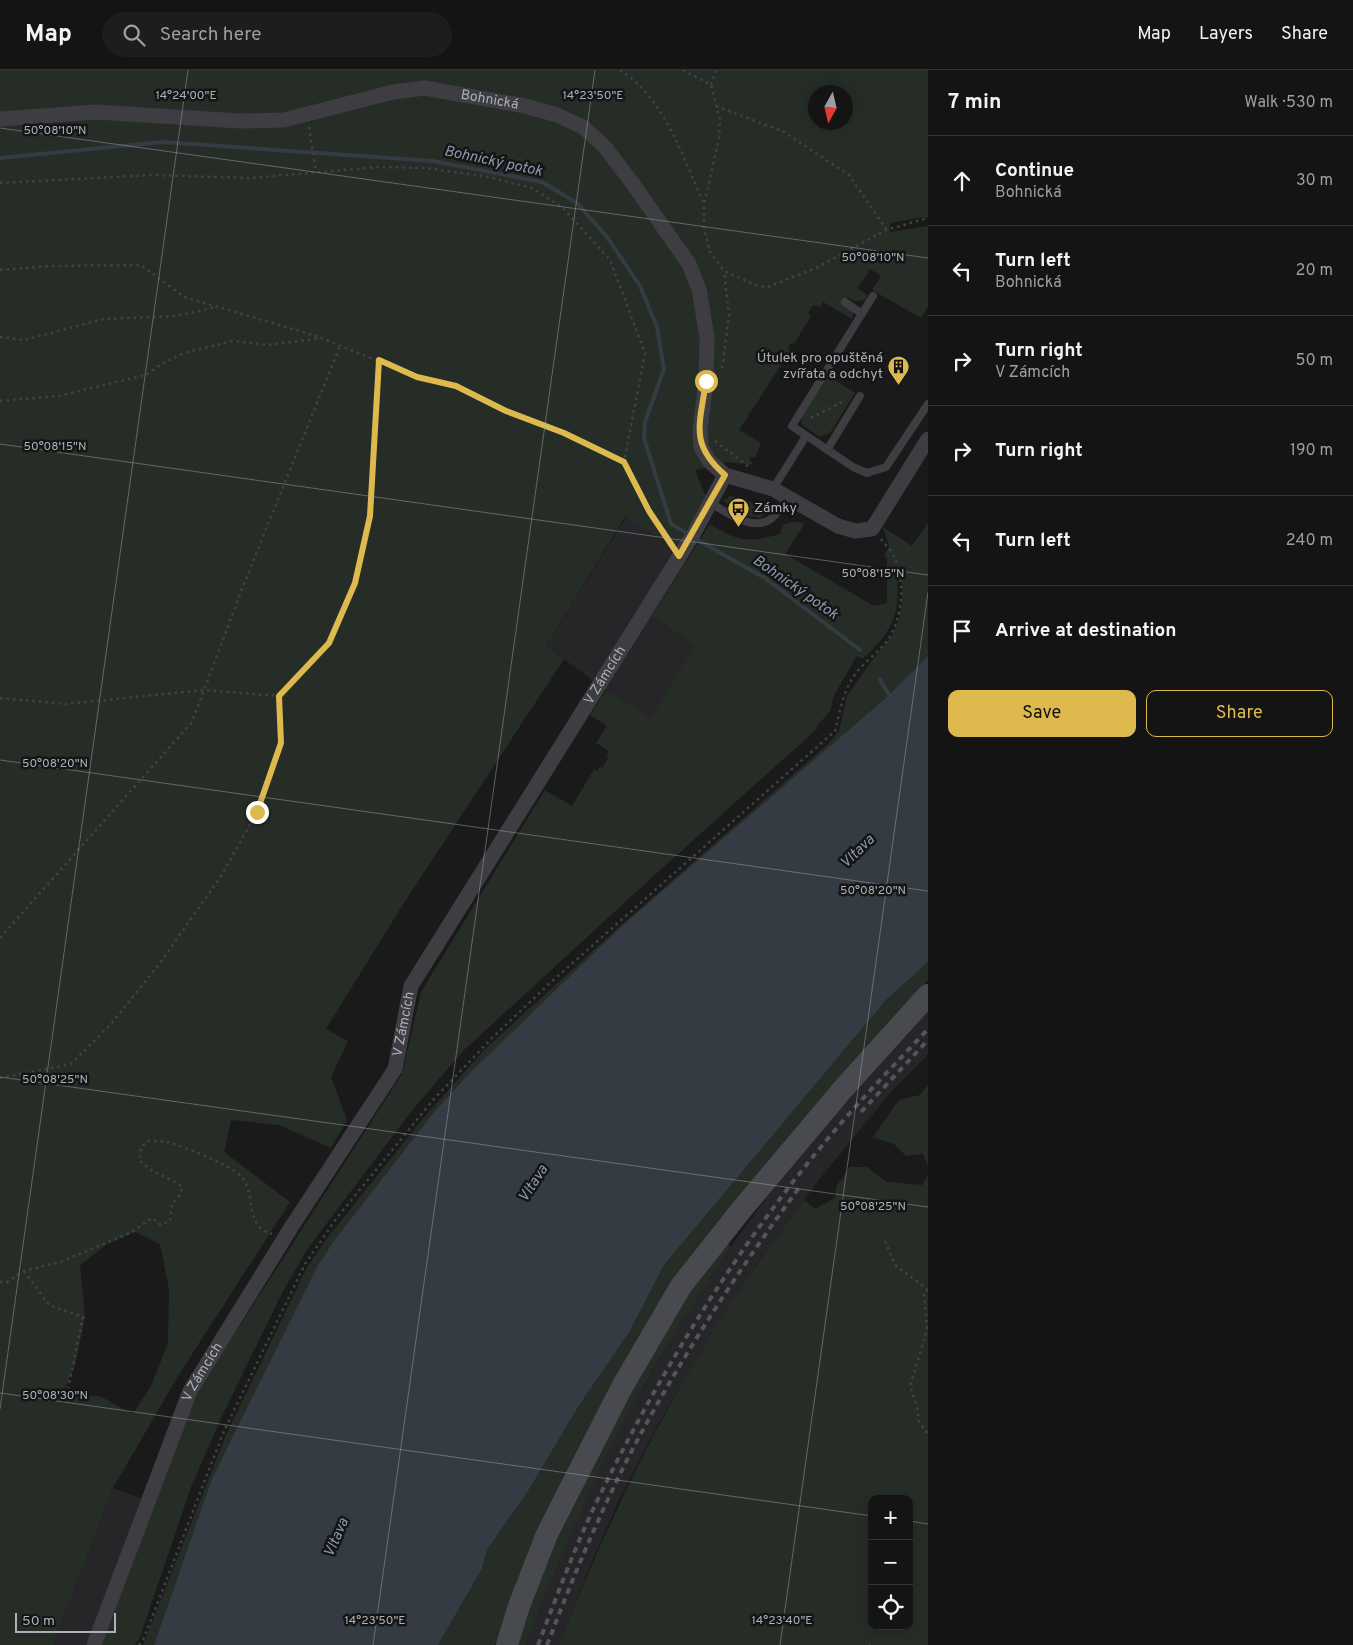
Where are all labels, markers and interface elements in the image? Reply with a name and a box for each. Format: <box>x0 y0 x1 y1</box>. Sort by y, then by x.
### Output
search box <box>102 12 452 57</box>
text: Map <box>25 20 72 50</box>
icon: search <box>120 21 148 49</box>
text: Search here <box>160 23 261 47</box>
text: Map <box>1137 23 1171 46</box>
text: Layers <box>1199 23 1253 46</box>
text: Share <box>1281 23 1328 46</box>
north arrow <box>808 85 853 130</box>
street label: Bohnická <box>459 86 520 113</box>
text: 14°24'00"E <box>155 88 217 104</box>
text: 14°23'50"E <box>563 88 623 104</box>
text: 7 min <box>948 89 1001 116</box>
text: Walk · 530 m <box>1244 93 1333 113</box>
text: 50°08'10"N <box>23 123 87 139</box>
water label: Bohnický potok <box>442 142 544 182</box>
text: Continue <box>995 159 1074 183</box>
icon: ahead <box>948 167 976 195</box>
text: 30 m <box>1296 171 1333 191</box>
text: Bohnická <box>995 183 1062 203</box>
text: Turn left <box>995 249 1071 273</box>
text: 50°08'10"N <box>841 250 905 266</box>
icon: left <box>948 257 976 285</box>
text: 20 m <box>1296 261 1333 281</box>
text: Bohnická <box>995 273 1062 293</box>
text: Turn right <box>995 339 1083 363</box>
icon: right <box>948 347 976 375</box>
place label: Útulek pro opuštěná zvířata a odchyt <box>757 349 883 383</box>
text: 50 m <box>1296 351 1333 371</box>
building icon: Útulek pro opuštěná zvířata a odchyt <box>887 354 911 385</box>
text: V Zámcích <box>995 363 1070 383</box>
route start <box>695 370 718 393</box>
icon: right <box>948 437 976 465</box>
text: 50°08'15"N <box>24 439 86 455</box>
text: Turn right <box>995 439 1083 463</box>
text: 190 m <box>1290 441 1333 461</box>
bus stop icon: Zámky <box>726 496 750 527</box>
place label: Zámky <box>754 500 797 517</box>
icon: left <box>948 527 976 555</box>
text: Turn left <box>995 529 1071 553</box>
text: 240 m <box>1286 531 1333 551</box>
water label: Bohnický potok <box>749 552 842 625</box>
text: 50°08'15"N <box>842 566 904 582</box>
icon: arrive <box>948 617 976 645</box>
text: Arrive at destination <box>995 619 1176 643</box>
street label: V Zámcích <box>580 643 630 708</box>
button: Save <box>948 690 1136 737</box>
button: Share <box>1146 690 1333 737</box>
text: 50°08'20"N <box>22 756 88 772</box>
route end <box>246 801 269 824</box>
water label: Vltava <box>837 831 879 873</box>
text: 50°08'20"N <box>840 883 906 899</box>
street label: V Zámcích <box>389 990 418 1058</box>
text: 50°08'25"N <box>22 1072 88 1088</box>
water label: Vltava <box>515 1162 553 1206</box>
text: 50°08'25"N <box>840 1199 906 1215</box>
street label: V Zámcích <box>178 1339 226 1404</box>
text: 50°08'30"N <box>22 1388 88 1404</box>
map controls <box>868 1495 913 1630</box>
button: + <box>868 1495 913 1540</box>
water label: Vltava <box>320 1515 354 1560</box>
button: − <box>868 1540 913 1585</box>
button: locate <box>868 1585 913 1630</box>
scale bar <box>15 1610 116 1633</box>
text: 50 m <box>22 1613 55 1630</box>
text: 14°23'50"E <box>345 1613 405 1629</box>
text: 14°23'40"E <box>752 1613 812 1629</box>

